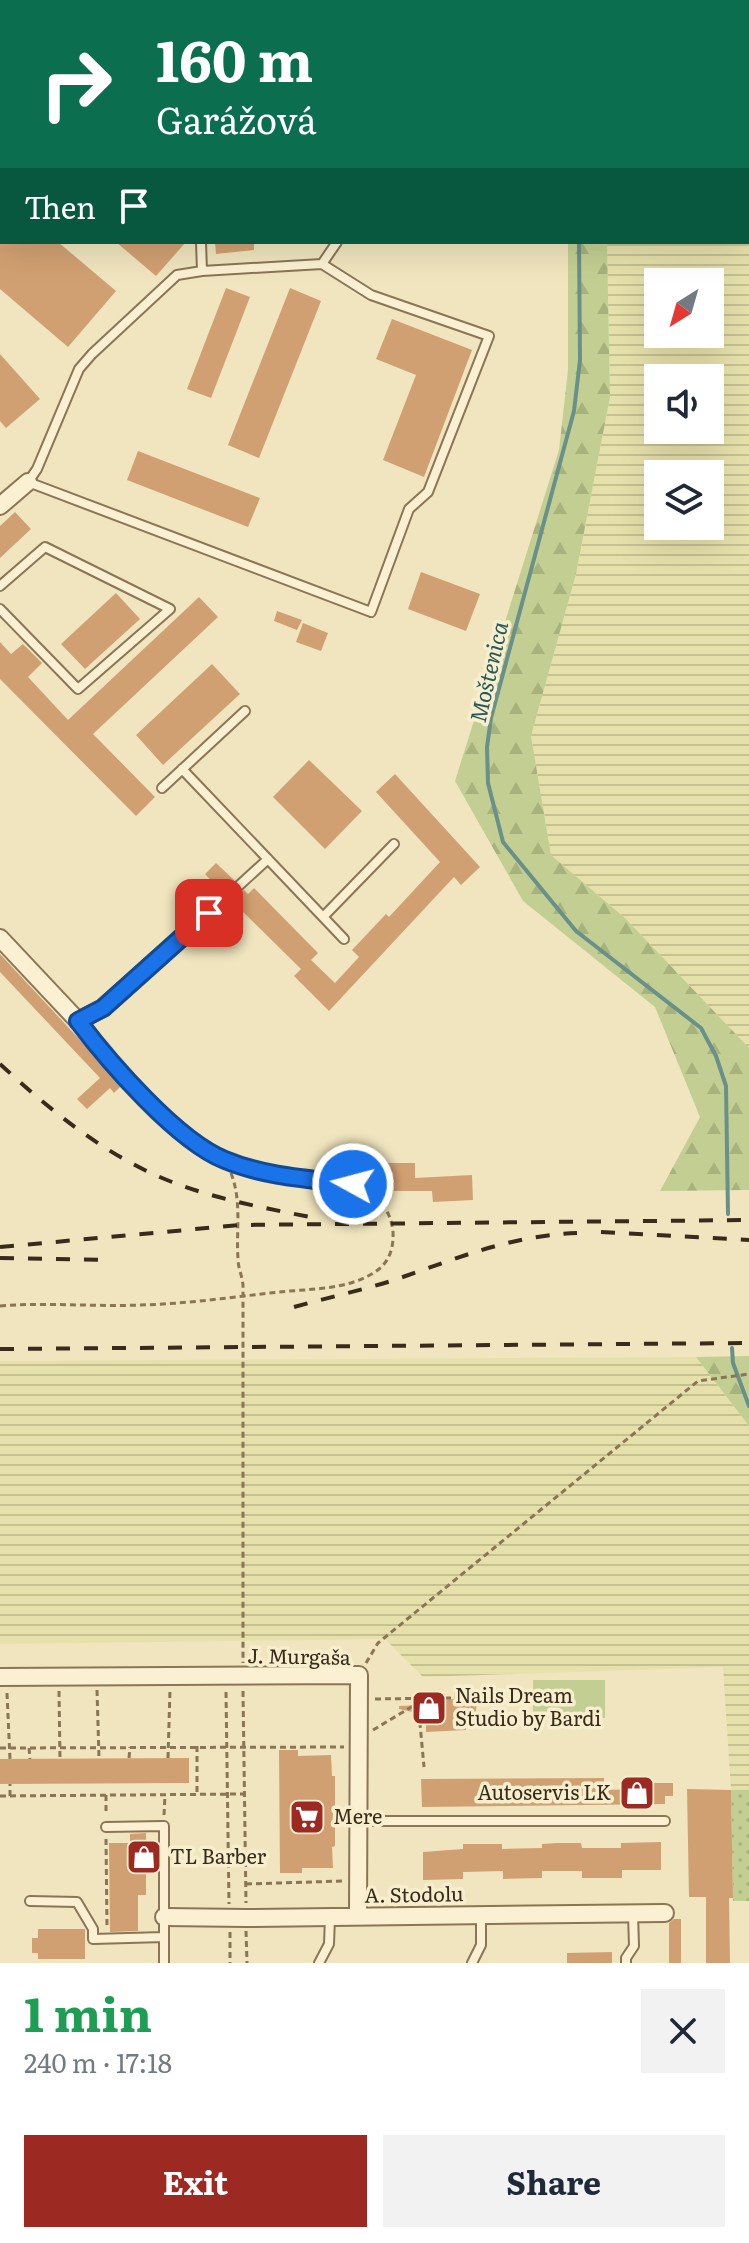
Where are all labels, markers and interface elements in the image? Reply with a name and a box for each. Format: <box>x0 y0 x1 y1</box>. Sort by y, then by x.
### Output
text: 160 m <box>156 16 313 99</box>
icon: right <box>24 32 128 136</box>
text: Garážová <box>156 92 317 145</box>
text: Then <box>24 184 96 228</box>
icon: arrive <box>112 184 156 228</box>
north arrow <box>644 268 724 348</box>
map controls <box>644 268 724 540</box>
button: sound <box>644 364 724 444</box>
button: layers <box>644 460 724 540</box>
water label: Moštenica <box>460 617 515 725</box>
pin <box>175 879 243 947</box>
icon: arrive <box>187 891 231 935</box>
position arrow <box>311 1142 395 1226</box>
street label: J. Murgaša <box>247 1639 351 1671</box>
place label: Nails Dream Studio by Bardi <box>455 1679 602 1732</box>
shop icon: Nails Dream Studio by Bardi <box>410 1689 448 1727</box>
shop icon: Autoservis LK <box>618 1774 656 1812</box>
place label: Autoservis LK <box>478 1776 611 1806</box>
supermarket icon: Mere <box>288 1798 326 1836</box>
place label: Mere <box>333 1800 382 1830</box>
shop icon: TL Barber <box>125 1838 163 1876</box>
place label: TL Barber <box>170 1840 267 1870</box>
street label: A. Stodolu <box>364 1877 464 1909</box>
text: 1 min <box>24 1976 152 2047</box>
button: close <box>641 1989 725 2073</box>
text: 240 m · 17:18 <box>24 2042 172 2081</box>
button: Exit <box>24 2135 367 2227</box>
button: Share <box>383 2135 725 2227</box>

